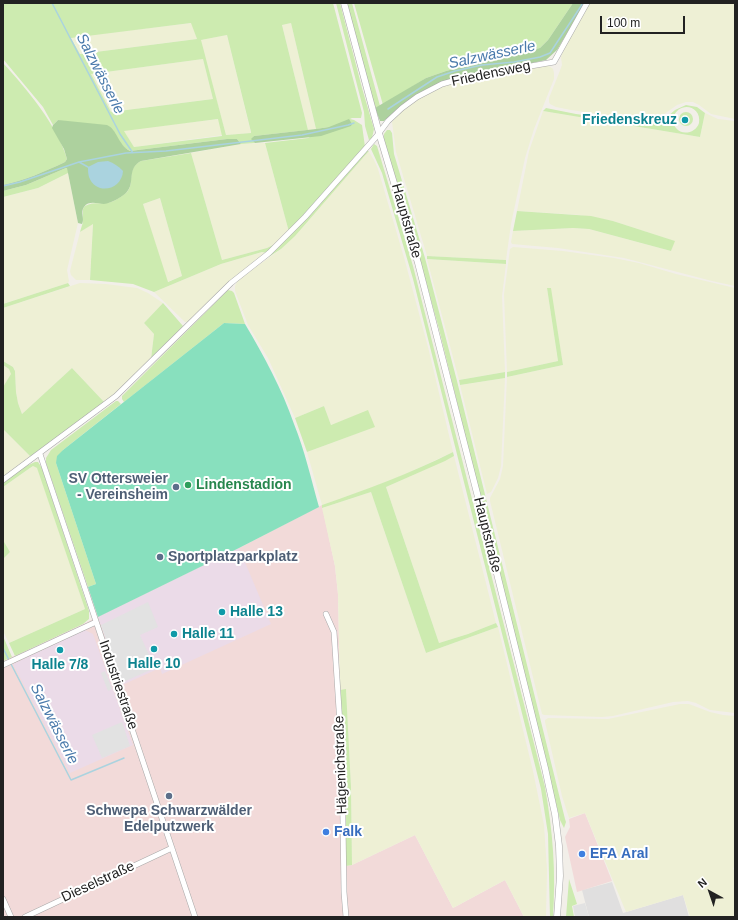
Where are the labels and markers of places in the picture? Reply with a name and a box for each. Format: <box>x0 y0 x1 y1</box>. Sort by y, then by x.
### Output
place label: Friedenskreuz <box>582 112 677 128</box>
marker: Friedenskreuz <box>680 115 690 125</box>
place label: SV Ottersweier - Vereinsheim <box>68 471 168 504</box>
place label: Lindenstadion <box>196 477 292 493</box>
marker: Lindenstadion <box>183 480 193 490</box>
marker: SV Ottersweier - Vereinsheim <box>171 482 181 492</box>
place label: Sportplatzparkplatz <box>168 549 298 565</box>
marker: Sportplatzparkplatz <box>155 552 165 562</box>
place label: Halle 13 <box>230 604 283 620</box>
marker: Halle 13 <box>217 607 227 617</box>
place label: Halle 11 <box>182 626 234 642</box>
marker: Halle 11 <box>169 629 179 639</box>
marker: Halle 10 <box>149 644 159 654</box>
marker: Halle 7/8 <box>55 645 65 655</box>
place label: Halle 10 <box>128 656 180 672</box>
place label: Halle 7/8 <box>32 657 88 673</box>
marker: Schwepa Schwarzwälder Edelputzwerk <box>164 791 174 801</box>
place label: Schwepa Schwarzwälder Edelputzwerk <box>86 803 252 836</box>
place label: Falk <box>334 824 362 840</box>
marker: Falk <box>321 827 331 837</box>
place label: EFA Aral <box>590 846 648 862</box>
marker: EFA Aral <box>577 849 587 859</box>

